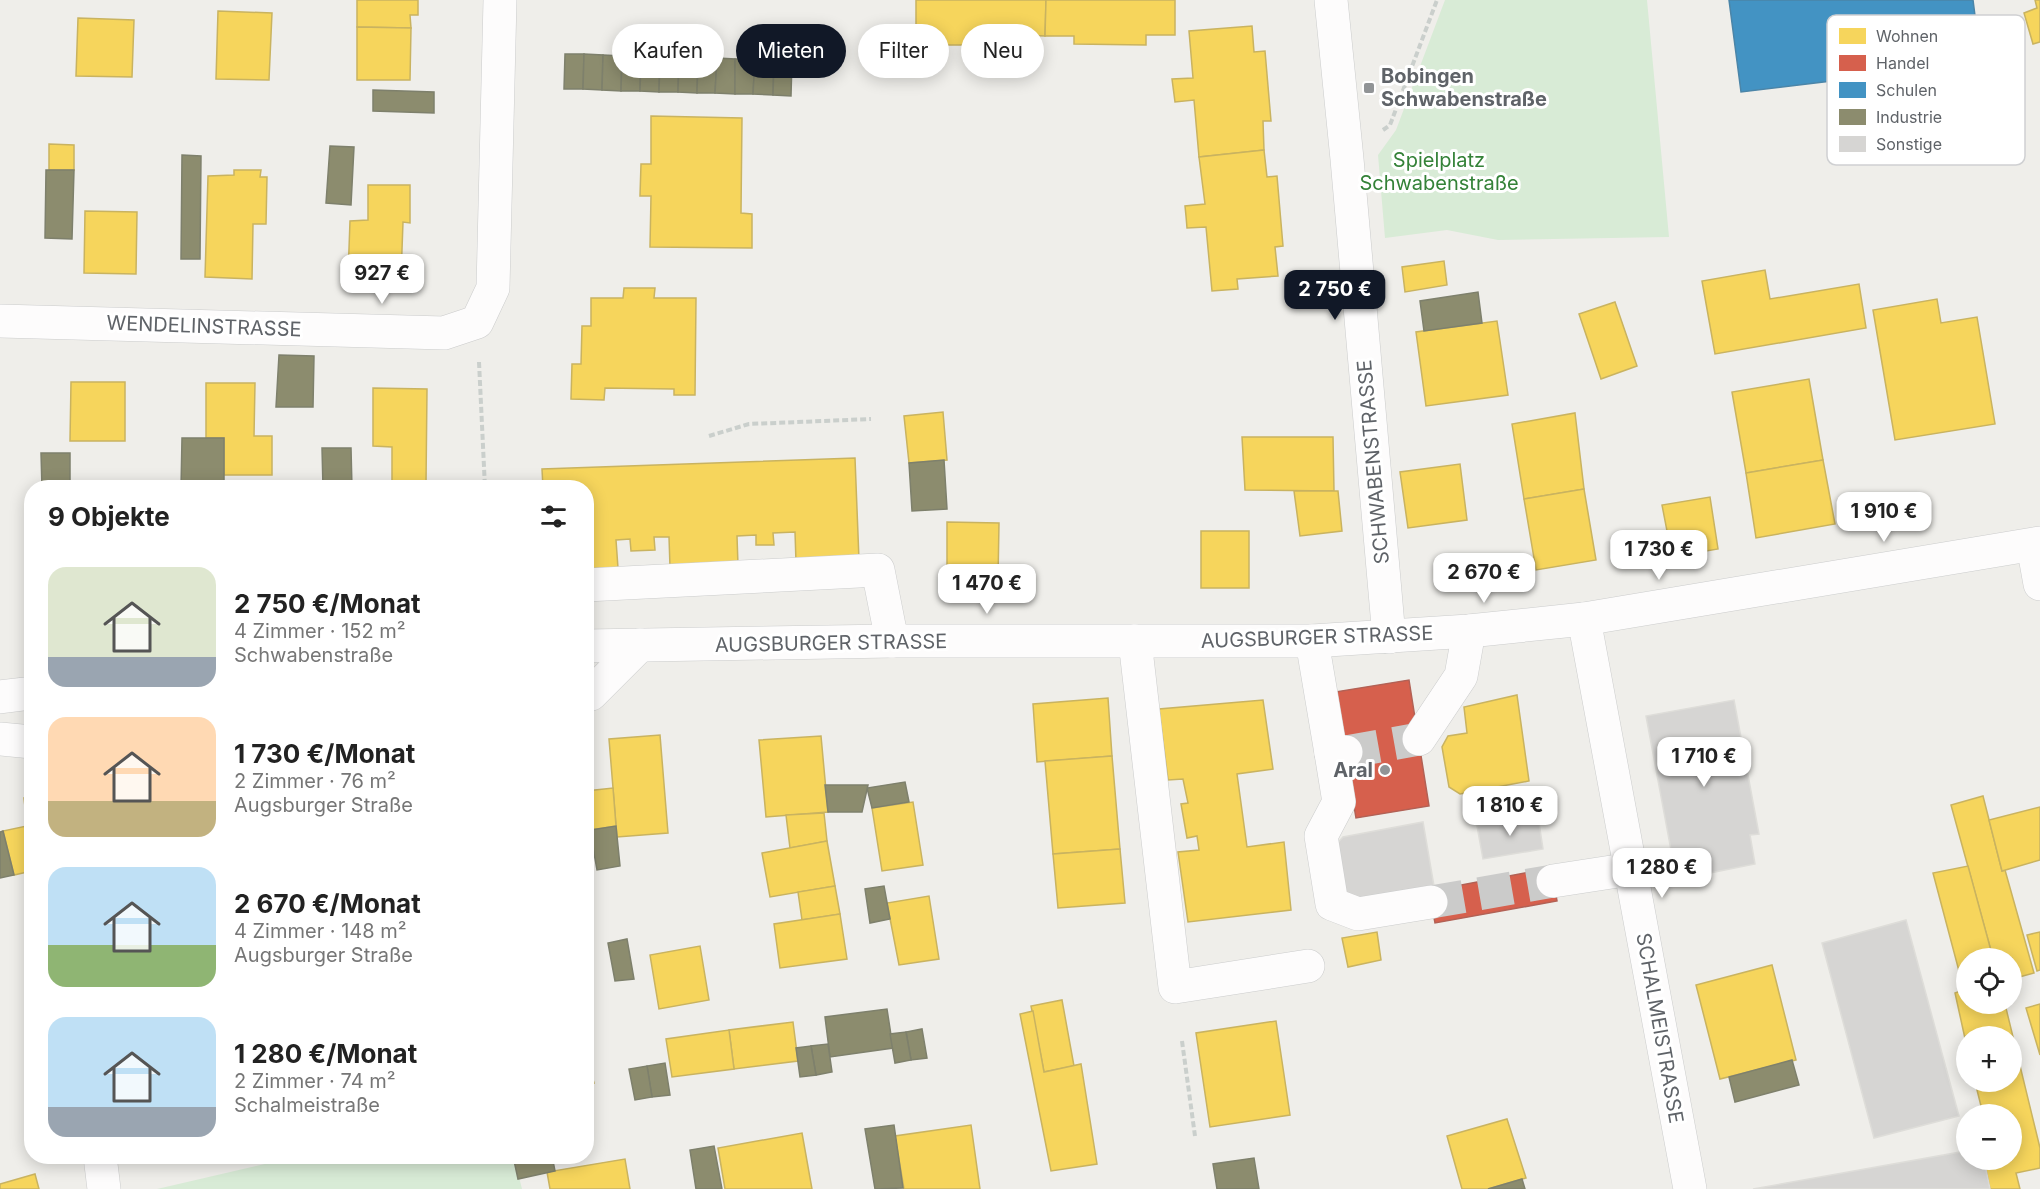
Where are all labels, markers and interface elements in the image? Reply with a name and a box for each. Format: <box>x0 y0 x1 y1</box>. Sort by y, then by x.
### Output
legend <box>1827 15 2025 165</box>
chip: Kaufen <box>612 24 724 78</box>
chip: Mieten <box>736 24 846 78</box>
chip: Filter <box>858 24 949 78</box>
chip: Neu <box>961 24 1044 78</box>
text: Wohnen <box>1876 26 1938 46</box>
text: Handel <box>1876 53 1929 73</box>
place label: Bobingen Schwabenstraße <box>1381 64 1547 111</box>
text: Schulen <box>1876 80 1937 100</box>
marker: Bobingen Schwabenstraße <box>1362 81 1376 95</box>
text: Industrie <box>1876 107 1942 127</box>
text: Sonstige <box>1876 134 1942 154</box>
park label: Spielplatz Schwabenstraße <box>1359 148 1519 195</box>
pin: 927 € <box>340 254 424 305</box>
text: 927 € <box>354 261 410 285</box>
pin: 2 750 € <box>1280 270 1390 321</box>
text: 2 750 € <box>1298 277 1372 301</box>
street label: WENDELINSTRASSE <box>106 311 302 341</box>
street label: SCHWABENSTRASSE <box>1352 359 1394 565</box>
pin: 1 910 € <box>1829 492 1939 543</box>
text: 1 910 € <box>1851 499 1917 523</box>
icon: filters <box>537 500 570 533</box>
text: 9 Objekte <box>48 501 170 532</box>
pin: 1 730 € <box>1604 530 1714 581</box>
text: 1 730 € <box>1624 537 1694 561</box>
pin: 2 670 € <box>1429 553 1539 604</box>
text: 2 670 € <box>1447 560 1521 584</box>
pin: 1 470 € <box>932 564 1042 615</box>
text: 1 470 € <box>952 571 1022 595</box>
text: 2 750 €/Monat <box>234 588 421 619</box>
icon: home <box>96 591 168 663</box>
text: 4 Zimmer · 152 m² <box>234 619 406 643</box>
street label: AUGSBURGER STRASSE <box>1200 621 1434 653</box>
street label: AUGSBURGER STRASSE <box>715 629 947 657</box>
text: Schwabenstraße <box>234 643 393 667</box>
pin: 1 710 € <box>1649 737 1759 788</box>
text: 1 730 €/Monat <box>234 738 415 769</box>
icon: home <box>96 741 168 813</box>
text: 1 710 € <box>1671 744 1737 768</box>
place label: Aral <box>1333 758 1373 782</box>
marker: Aral <box>1378 763 1392 777</box>
text: 2 Zimmer · 76 m² <box>234 769 396 793</box>
pin: 1 810 € <box>1455 786 1565 837</box>
text: Augsburger Straße <box>234 793 413 817</box>
text: 1 810 € <box>1477 793 1543 817</box>
pin: 1 280 € <box>1607 848 1717 899</box>
text: 1 280 € <box>1627 855 1697 879</box>
text: 2 670 €/Monat <box>234 888 421 919</box>
icon: home <box>96 891 168 963</box>
text: 4 Zimmer · 148 m² <box>234 919 407 943</box>
street label: SCHALMEISTRASSE <box>1631 931 1689 1125</box>
text: Augsburger Straße <box>234 943 413 967</box>
map controls <box>1956 948 2022 1170</box>
button: locate <box>1956 948 2022 1014</box>
button: + <box>1956 1026 2022 1092</box>
text: 1 280 €/Monat <box>234 1038 417 1069</box>
icon: home <box>96 1041 168 1113</box>
text: 2 Zimmer · 74 m² <box>234 1069 396 1093</box>
text: Schalmeistraße <box>234 1093 380 1117</box>
button: − <box>1956 1104 2022 1170</box>

